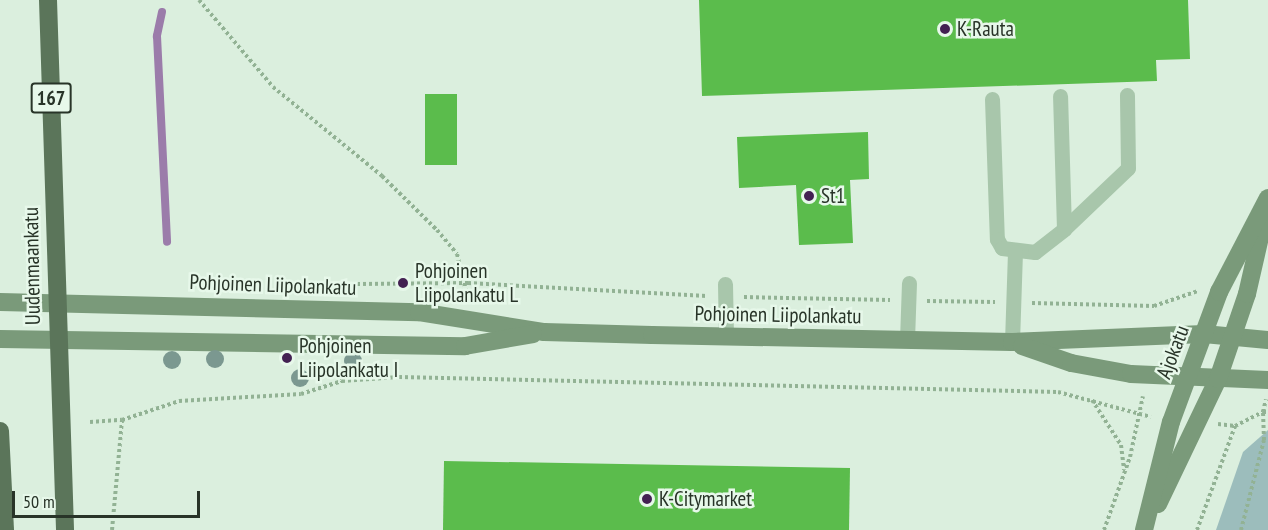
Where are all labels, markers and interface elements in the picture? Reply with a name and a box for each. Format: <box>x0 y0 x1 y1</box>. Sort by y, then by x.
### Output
place label: K-Rauta <box>957 16 1014 42</box>
marker: K-Rauta <box>938 22 952 36</box>
road number: 167 <box>30 81 72 115</box>
place label: St1 <box>821 183 845 209</box>
marker: St1 <box>802 189 816 203</box>
street label: Uudenmaankatu <box>18 207 46 325</box>
place label: Pohjoinen Liipolankatu L <box>415 258 518 308</box>
street label: Pohjoinen Liipolankatu <box>189 269 357 301</box>
marker: Pohjoinen Liipolankatu L <box>396 276 410 290</box>
street label: Pohjoinen Liipolankatu <box>694 301 862 329</box>
street label: Ajokatu <box>1151 322 1195 382</box>
place label: Pohjoinen Liipolankatu I <box>299 333 398 383</box>
marker: Pohjoinen Liipolankatu I <box>280 351 294 365</box>
scale bar <box>15 479 202 517</box>
place label: K-Citymarket <box>659 486 752 512</box>
text: 50 m <box>23 490 55 513</box>
marker: K-Citymarket <box>640 492 654 506</box>

